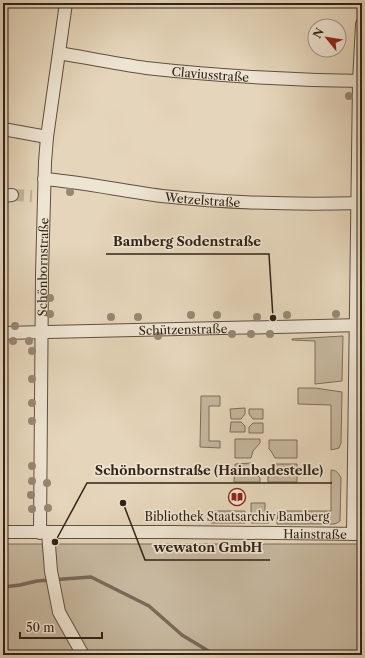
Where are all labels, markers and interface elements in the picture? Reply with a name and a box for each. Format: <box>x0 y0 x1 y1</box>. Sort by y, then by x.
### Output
north arrow <box>307 18 347 58</box>
text: N <box>310 25 327 41</box>
street label: Claviusstraße <box>171 63 250 84</box>
street label: Wetzelstraße <box>163 189 241 210</box>
street label: Schönbornstraße <box>34 217 51 317</box>
callout: Bamberg Sodenstraße <box>106 229 269 254</box>
text: Bamberg Sodenstraße <box>113 233 261 249</box>
street label: Schützenstraße <box>138 320 228 337</box>
callout: Schönbornstraße (Hainbadestelle) <box>87 458 332 483</box>
text: Schönbornstraße (Hainbadestelle) <box>95 462 323 478</box>
library icon: Bibliothek Staatsarchiv Bamberg <box>227 487 247 507</box>
place label: Bibliothek Staatsarchiv Bamberg <box>145 509 330 524</box>
street label: Hainstraße <box>283 526 347 541</box>
callout: wewaton GmbH <box>145 535 270 560</box>
text: wewaton GmbH <box>153 539 263 555</box>
scale bar <box>20 614 102 640</box>
text: 50 m <box>26 620 55 635</box>

